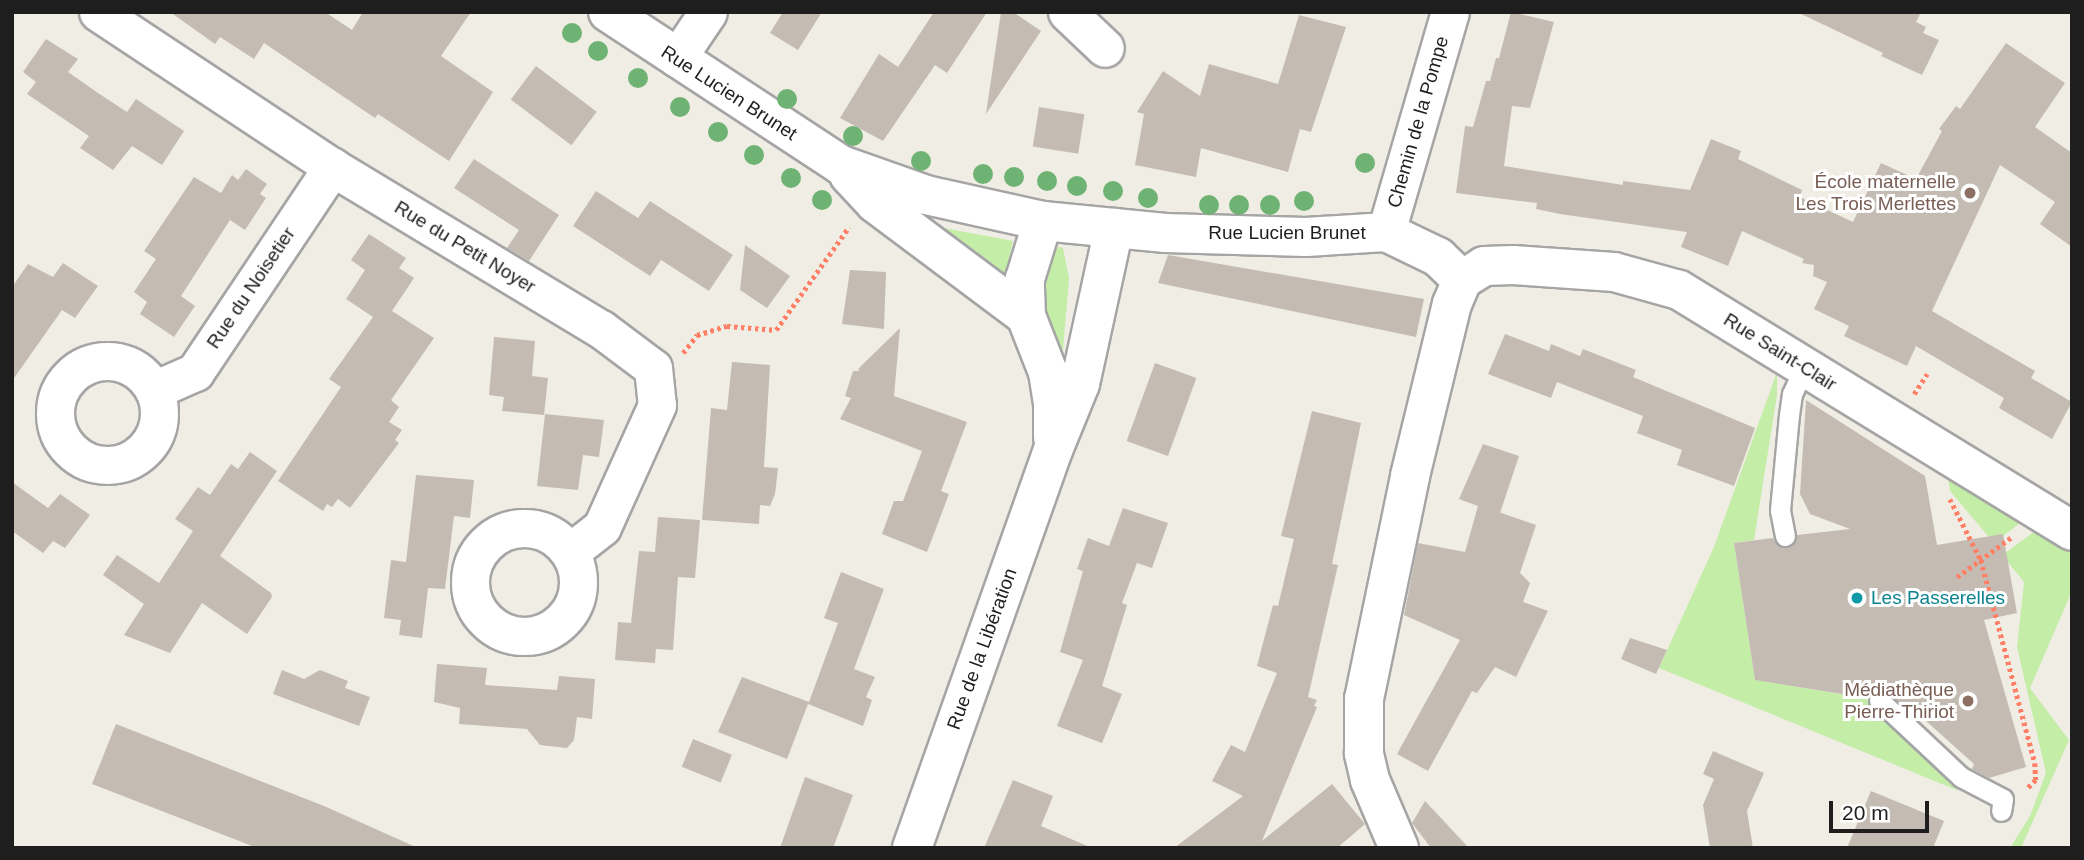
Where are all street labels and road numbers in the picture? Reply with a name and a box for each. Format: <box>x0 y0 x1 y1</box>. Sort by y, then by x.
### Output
street label: Chemin de la Pompe <box>1383 34 1453 210</box>
street label: Rue Lucien Brunet <box>657 41 801 145</box>
street label: Rue du Petit Noyer <box>390 196 540 298</box>
street label: Rue Lucien Brunet <box>1208 222 1366 244</box>
street label: Rue du Noisetier <box>202 223 300 353</box>
street label: Rue Saint-Clair <box>1719 308 1841 396</box>
street label: Rue de la Libération <box>942 565 1022 733</box>

